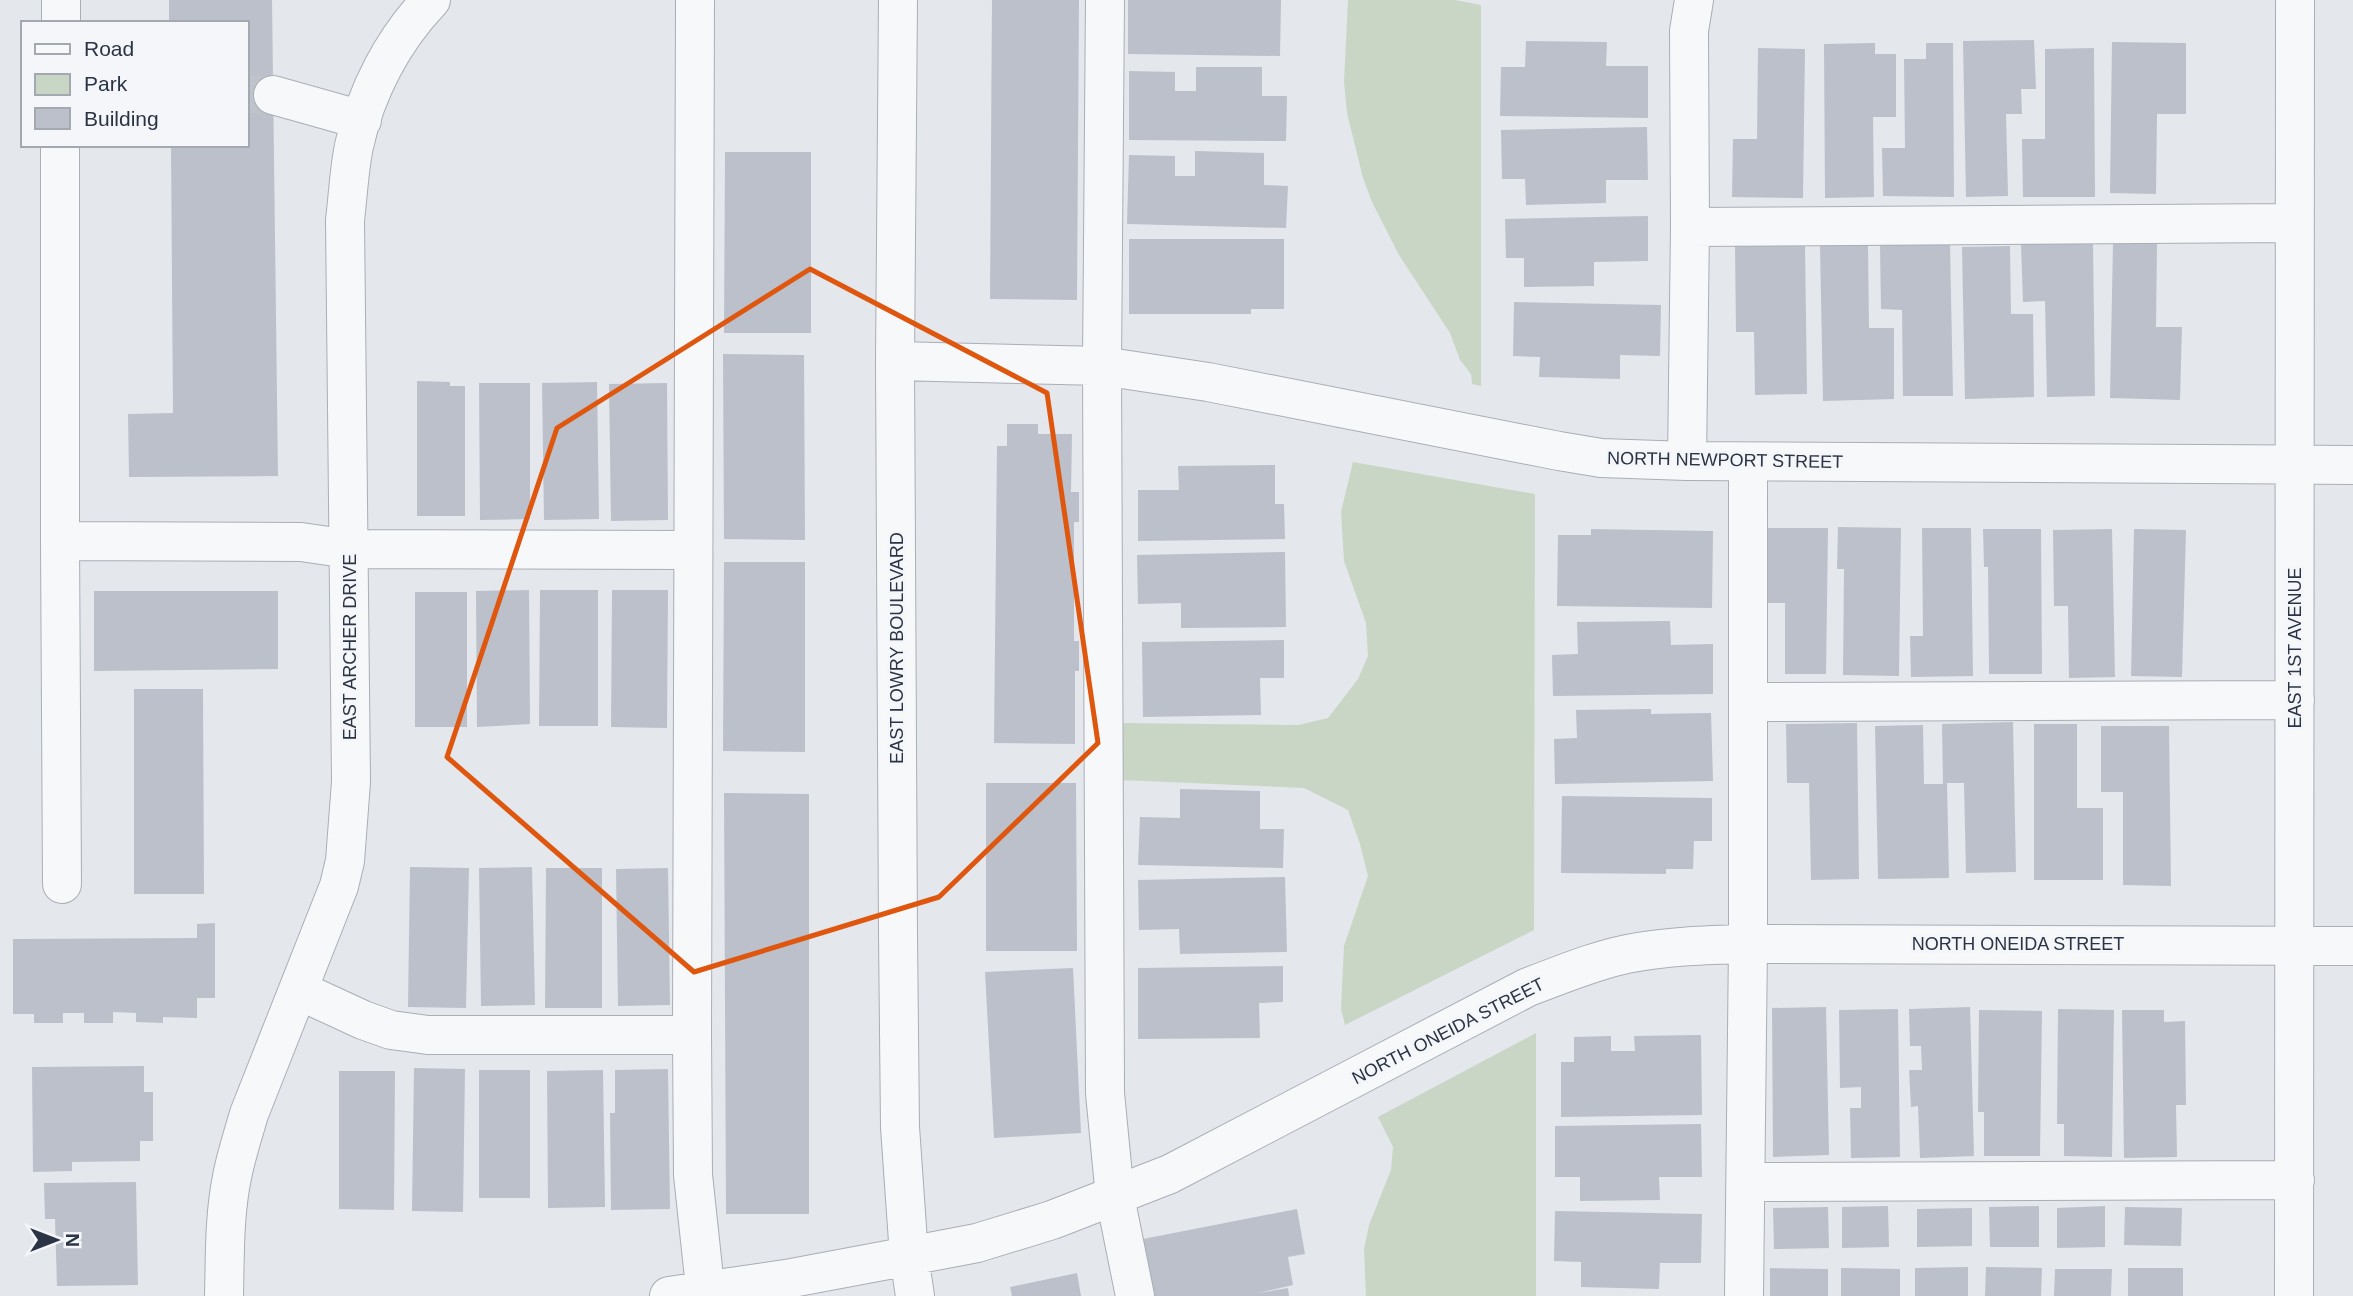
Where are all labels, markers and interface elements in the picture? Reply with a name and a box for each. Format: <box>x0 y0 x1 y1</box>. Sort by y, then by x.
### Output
legend <box>21 21 248 147</box>
text: Road <box>84 37 134 60</box>
text: Park <box>84 72 128 95</box>
text: Building <box>84 107 159 130</box>
street label: NORTH NEWPORT STREET <box>1607 448 1843 472</box>
street label: EAST LOWRY BOULEVARD <box>887 532 907 764</box>
street label: EAST ARCHER DRIVE <box>340 554 360 740</box>
street label: EAST 1ST AVENUE <box>2285 567 2305 729</box>
street label: NORTH ONEIDA STREET <box>1912 934 2124 954</box>
street label: NORTH ONEIDA STREET <box>1349 974 1547 1088</box>
north arrow <box>21 1205 91 1275</box>
text: N <box>62 1233 83 1247</box>

